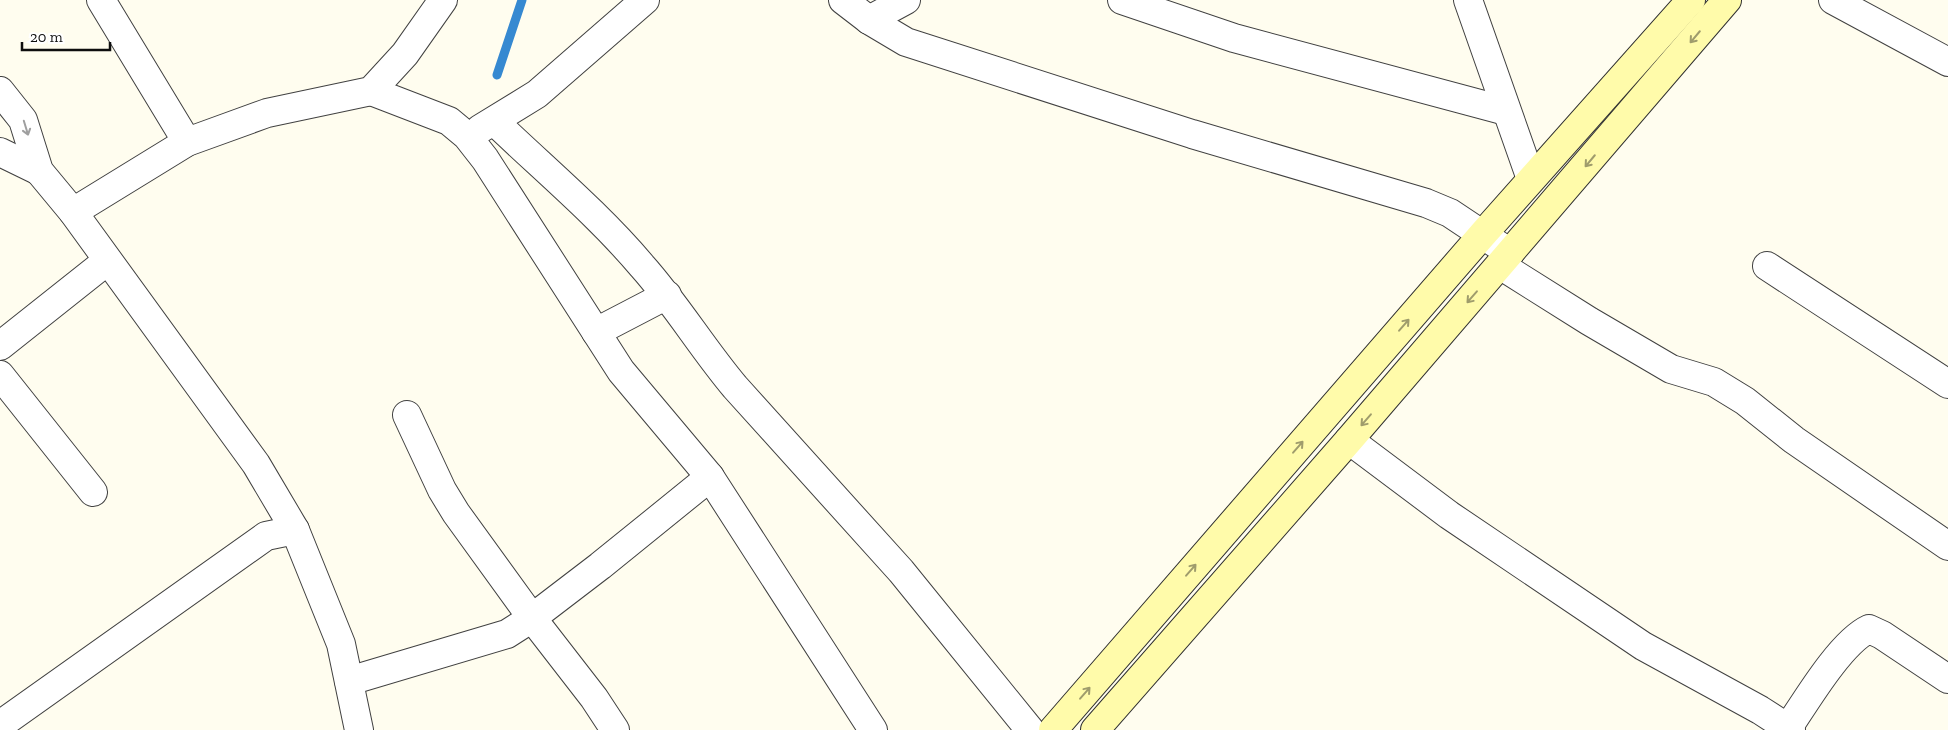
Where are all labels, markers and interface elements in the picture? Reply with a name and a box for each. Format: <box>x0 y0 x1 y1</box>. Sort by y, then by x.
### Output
scale bar <box>22 20 110 52</box>
text: 20 m <box>30 28 63 46</box>
one-way arrow <box>1690 30 1701 43</box>
one-way arrow <box>21 120 31 136</box>
one-way arrow <box>1584 154 1596 167</box>
one-way arrow <box>1467 290 1478 303</box>
one-way arrow <box>1398 318 1410 331</box>
one-way arrow <box>1361 413 1372 426</box>
one-way arrow <box>1292 441 1303 454</box>
one-way arrow <box>1186 564 1197 577</box>
one-way arrow <box>1079 687 1091 700</box>

